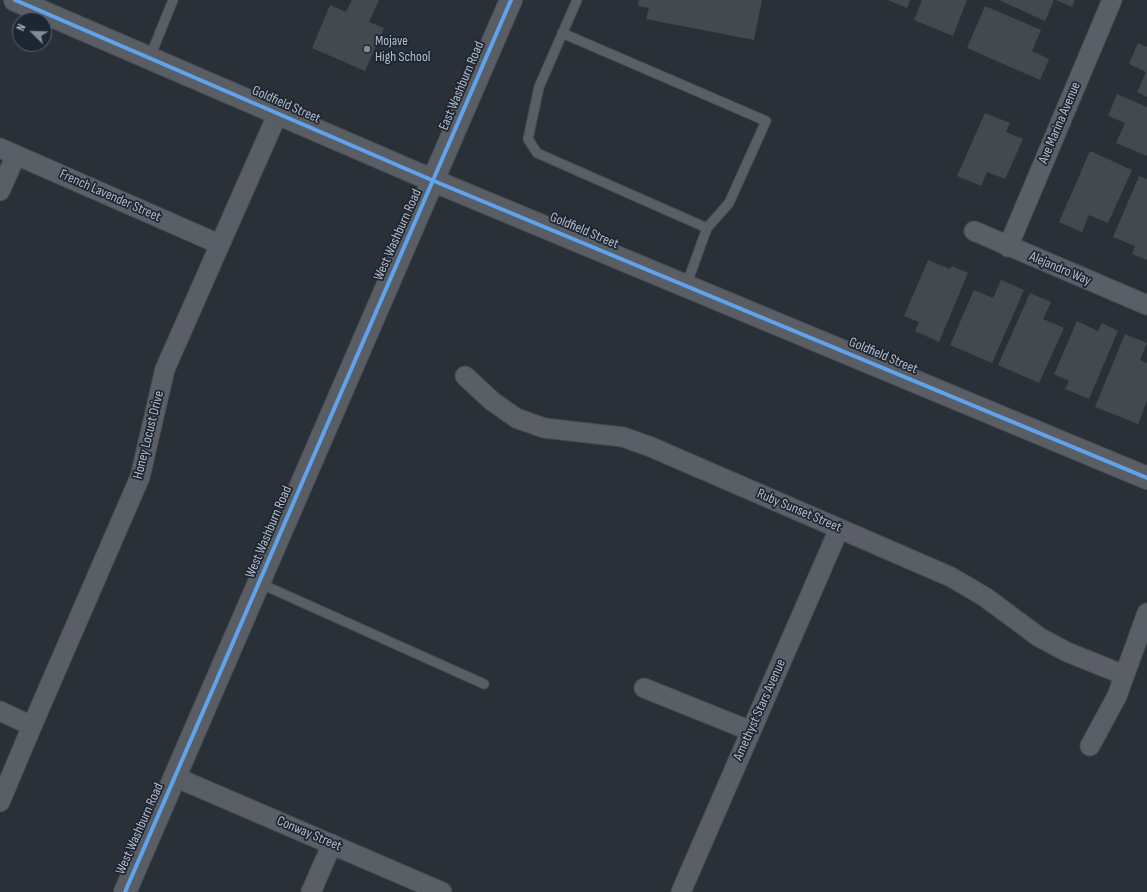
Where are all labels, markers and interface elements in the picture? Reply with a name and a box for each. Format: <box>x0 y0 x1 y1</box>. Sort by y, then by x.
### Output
north arrow <box>12 12 52 52</box>
text: N <box>14 22 29 33</box>
place label: Mojave High School <box>375 33 430 66</box>
street label: East Washburn Road <box>436 39 488 133</box>
marker: Mojave High School <box>362 44 372 54</box>
street label: Ave Marina Avenue <box>1035 80 1085 166</box>
street label: Goldfield Street <box>249 82 323 128</box>
street label: French Lavender Street <box>57 166 163 226</box>
street label: West Washburn Road <box>370 187 426 283</box>
street label: Goldfield Street <box>547 209 621 253</box>
street label: Alejandro Way <box>1027 248 1093 290</box>
street label: Goldfield Street <box>846 334 920 378</box>
street label: Honey Locust Drive <box>130 389 168 481</box>
street label: West Washburn Road <box>242 483 296 581</box>
street label: Ruby Sunset Street <box>754 486 844 536</box>
street label: Amethyst Stars Avenue <box>730 657 790 763</box>
street label: West Washburn Road <box>112 781 168 877</box>
street label: Conway Street <box>274 813 344 855</box>

